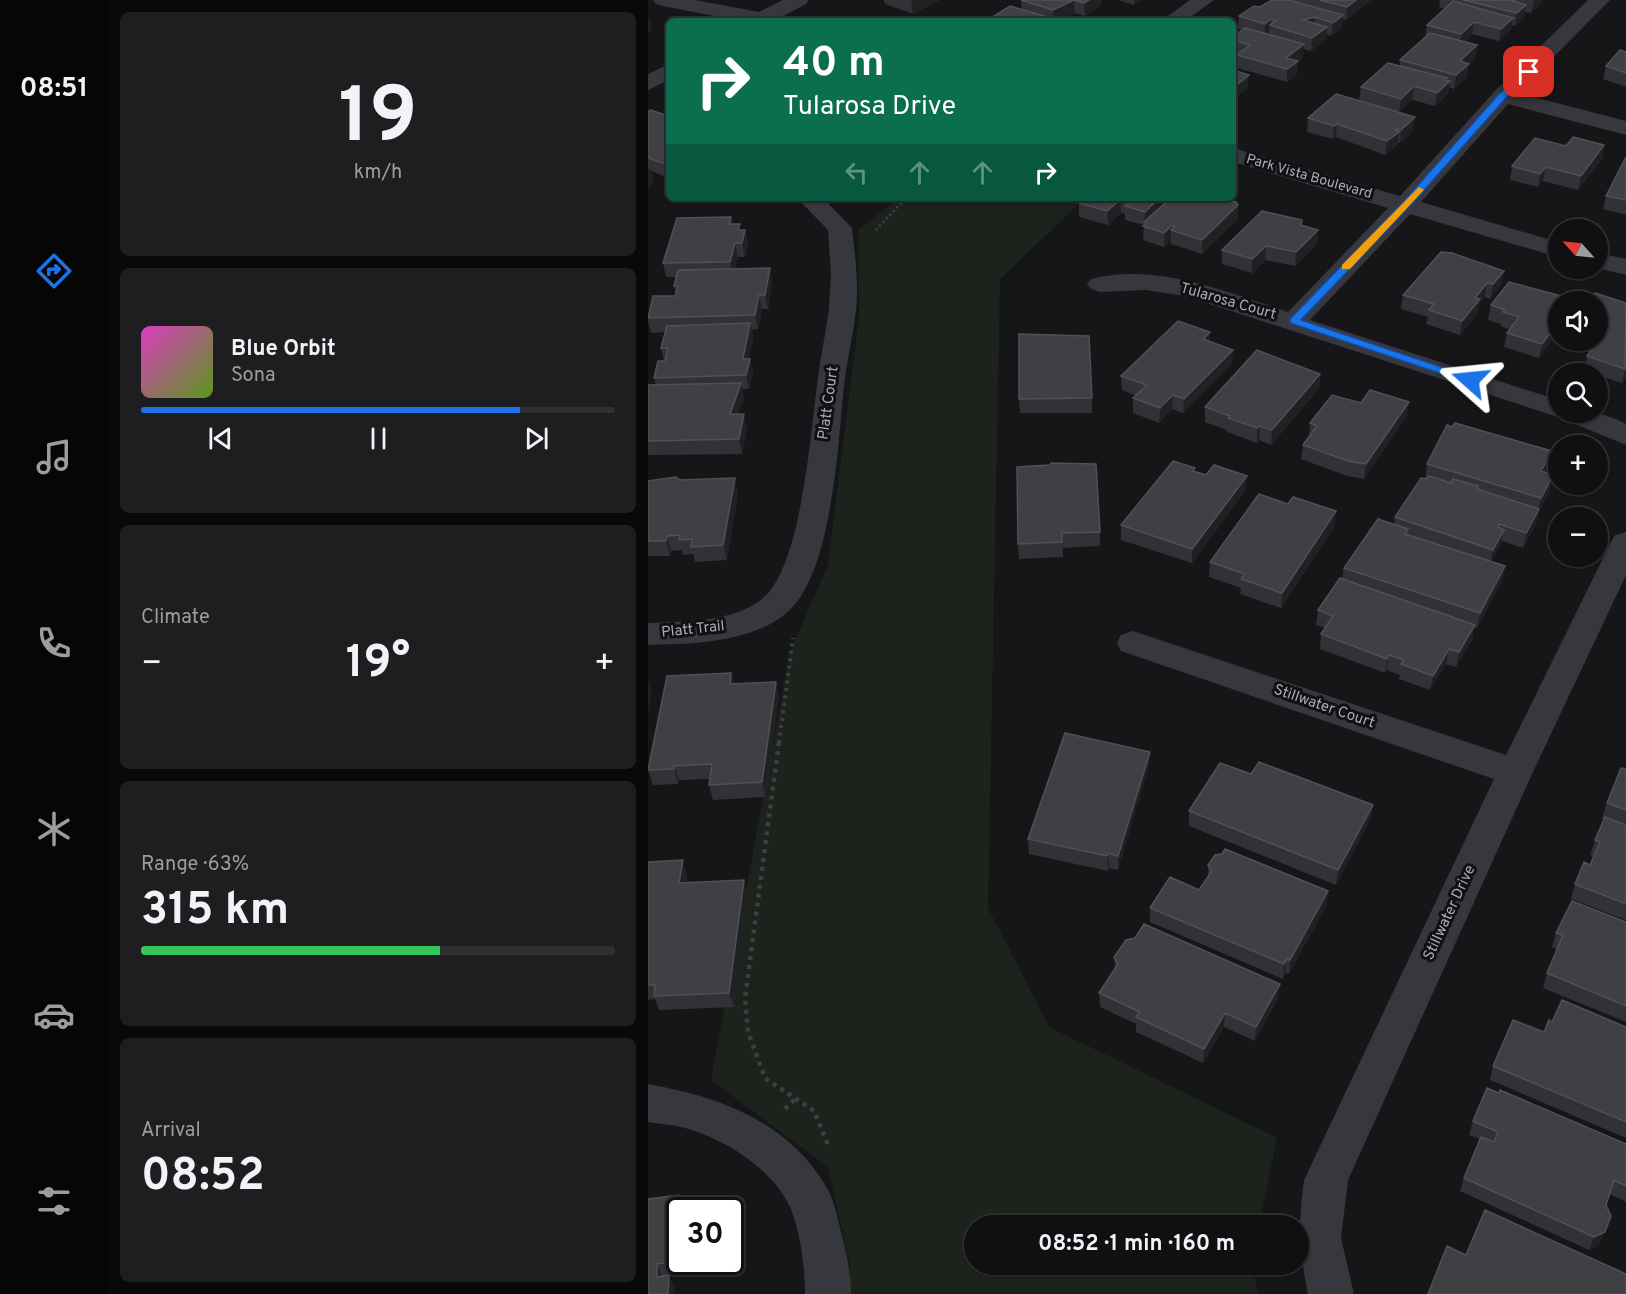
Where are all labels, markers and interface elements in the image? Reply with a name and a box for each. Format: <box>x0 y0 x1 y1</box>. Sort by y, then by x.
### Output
text: 40 m <box>783 38 885 91</box>
icon: right <box>684 42 762 120</box>
pin <box>1503 46 1554 97</box>
icon: arrive <box>1512 55 1545 88</box>
text: 19 <box>338 71 418 170</box>
text: 08:51 <box>20 72 88 106</box>
text: Tularosa Drive <box>783 90 956 124</box>
street label: Park Vista Boulevard <box>1244 151 1374 203</box>
icon: left <box>840 156 873 189</box>
icon: ahead <box>903 156 936 189</box>
icon: ahead <box>966 156 999 189</box>
icon: right <box>1029 156 1062 189</box>
text: km/h <box>354 160 402 186</box>
north arrow <box>1548 219 1608 279</box>
map controls <box>1548 219 1608 567</box>
icon: directions <box>33 250 75 292</box>
street label: Tularosa Court <box>1178 279 1278 325</box>
button: sound <box>1548 291 1608 351</box>
text: Blue Orbit <box>231 336 336 363</box>
position arrow <box>1438 348 1502 412</box>
text: Sona <box>231 363 276 389</box>
button: search <box>1548 363 1608 423</box>
street label: Platt Court <box>814 365 844 441</box>
icon: previous <box>204 422 237 455</box>
icon: pause <box>362 422 395 455</box>
icon: next <box>520 422 553 455</box>
button: + <box>1548 435 1608 495</box>
icon: music <box>33 436 75 478</box>
button: − <box>1548 507 1608 567</box>
text: Climate <box>141 605 210 631</box>
street label: Platt Trail <box>660 617 726 643</box>
icon: phone <box>33 622 75 664</box>
text: 19° <box>346 636 410 693</box>
text: − <box>141 644 162 686</box>
text: + <box>594 644 615 686</box>
street label: Stillwater Court <box>1271 681 1377 733</box>
icon: climate <box>33 808 75 850</box>
text: Range · 63% <box>141 852 249 878</box>
street label: Stillwater Drive <box>1420 862 1480 964</box>
text: 315 km <box>141 883 289 940</box>
icon: car <box>33 994 75 1036</box>
text: Arrival <box>141 1118 201 1144</box>
text: 08:52 <box>141 1149 265 1206</box>
icon: filters <box>33 1180 75 1222</box>
speed limit sign: 30 <box>666 1197 744 1275</box>
text: 08:52 · 1 min · 160 m <box>1038 1231 1235 1258</box>

